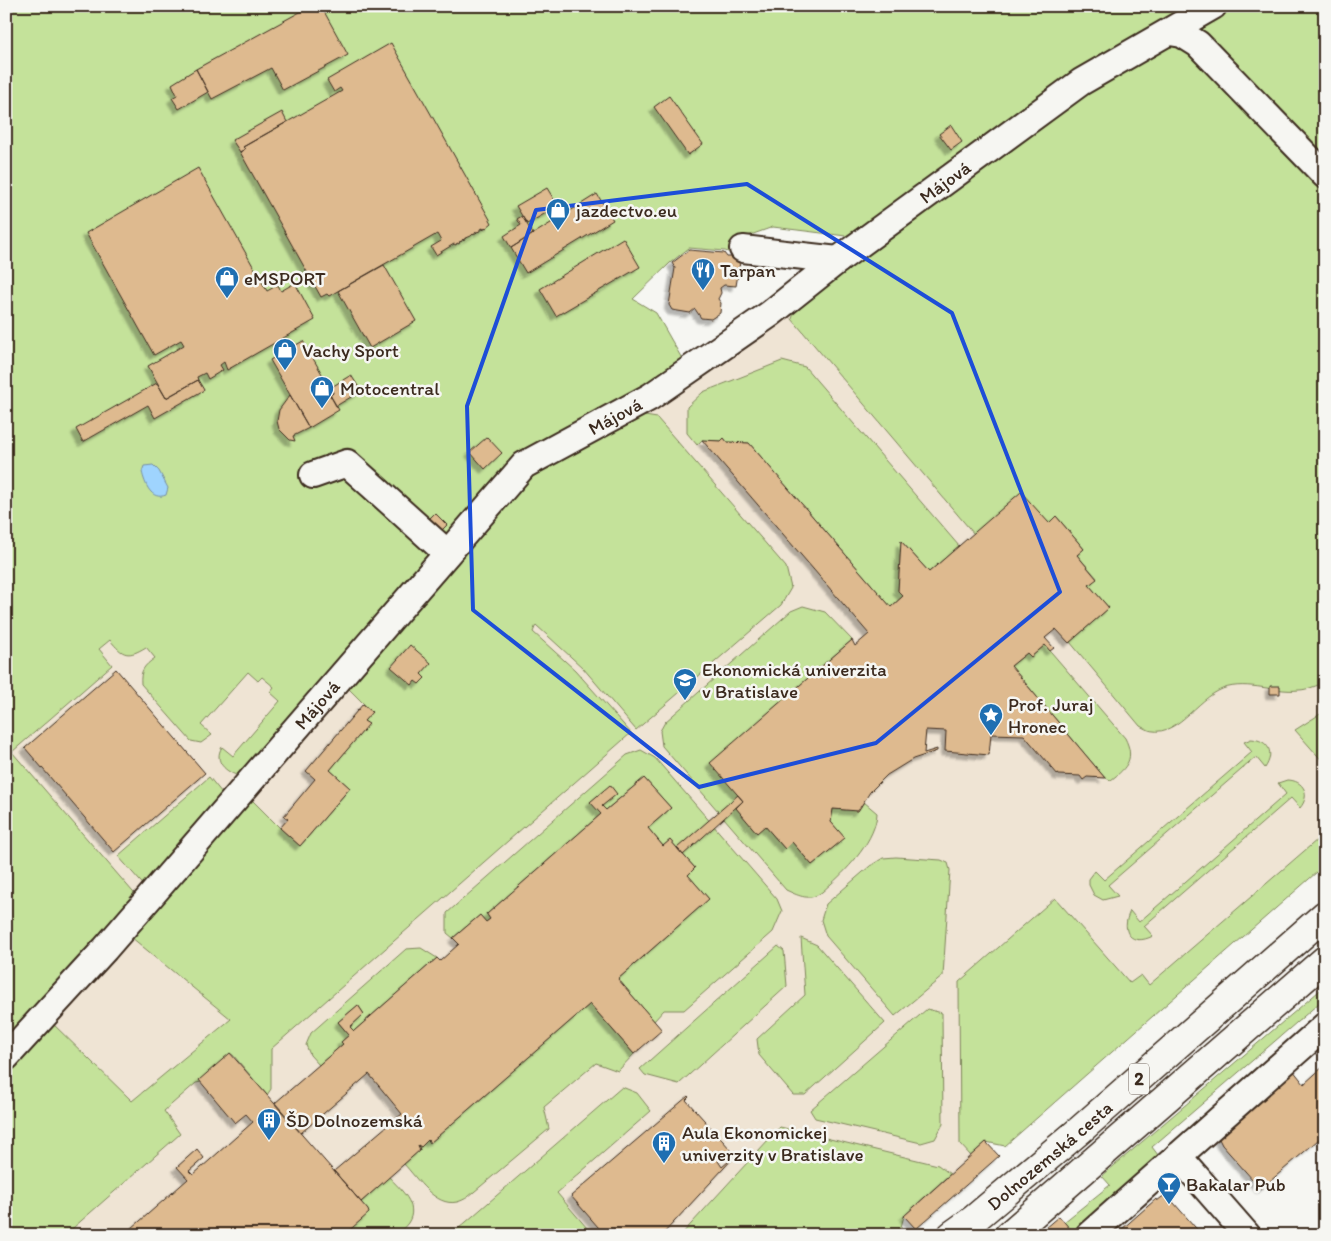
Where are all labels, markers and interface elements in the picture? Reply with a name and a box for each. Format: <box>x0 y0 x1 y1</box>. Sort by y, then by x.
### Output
street label: Májová <box>915 155 975 208</box>
shop icon: jazdectvo.eu <box>545 197 571 231</box>
place label: jazdectvo.eu <box>575 199 677 222</box>
restaurant icon: Tarpan <box>690 257 716 291</box>
place label: Tarpan <box>720 259 776 282</box>
shop icon: eMSPORT <box>214 265 240 299</box>
place label: eMSPORT <box>244 267 326 290</box>
shop icon: Vachy Sport <box>272 337 298 371</box>
place label: Vachy Sport <box>302 339 399 362</box>
shop icon: Motocentral <box>309 375 335 409</box>
place label: Motocentral <box>340 377 440 400</box>
street label: Májová <box>584 392 646 440</box>
place label: Ekonomická univerzita v Bratislave <box>702 658 887 703</box>
school or university icon: Ekonomická univerzita v Bratislave <box>672 667 698 701</box>
street label: Májová <box>289 675 344 734</box>
place label: Prof. Juraj Hronec <box>1008 693 1093 738</box>
place icon: Prof. Juraj Hronec <box>978 702 1004 736</box>
road number: 2 <box>1129 1064 1149 1094</box>
street label: Dolnozemská cesta <box>982 1096 1117 1215</box>
building icon: ŠD Dolnozemská <box>256 1107 282 1141</box>
place label: ŠD Dolnozemská <box>286 1109 423 1132</box>
place label: Aula Ekonomickej univerzity v Bratislave <box>682 1121 864 1166</box>
building icon: Aula Ekonomickej univerzity v Bratislave <box>651 1130 677 1164</box>
bar icon: Bakalar Pub <box>1156 1171 1182 1205</box>
place label: Bakalar Pub <box>1186 1173 1286 1196</box>

